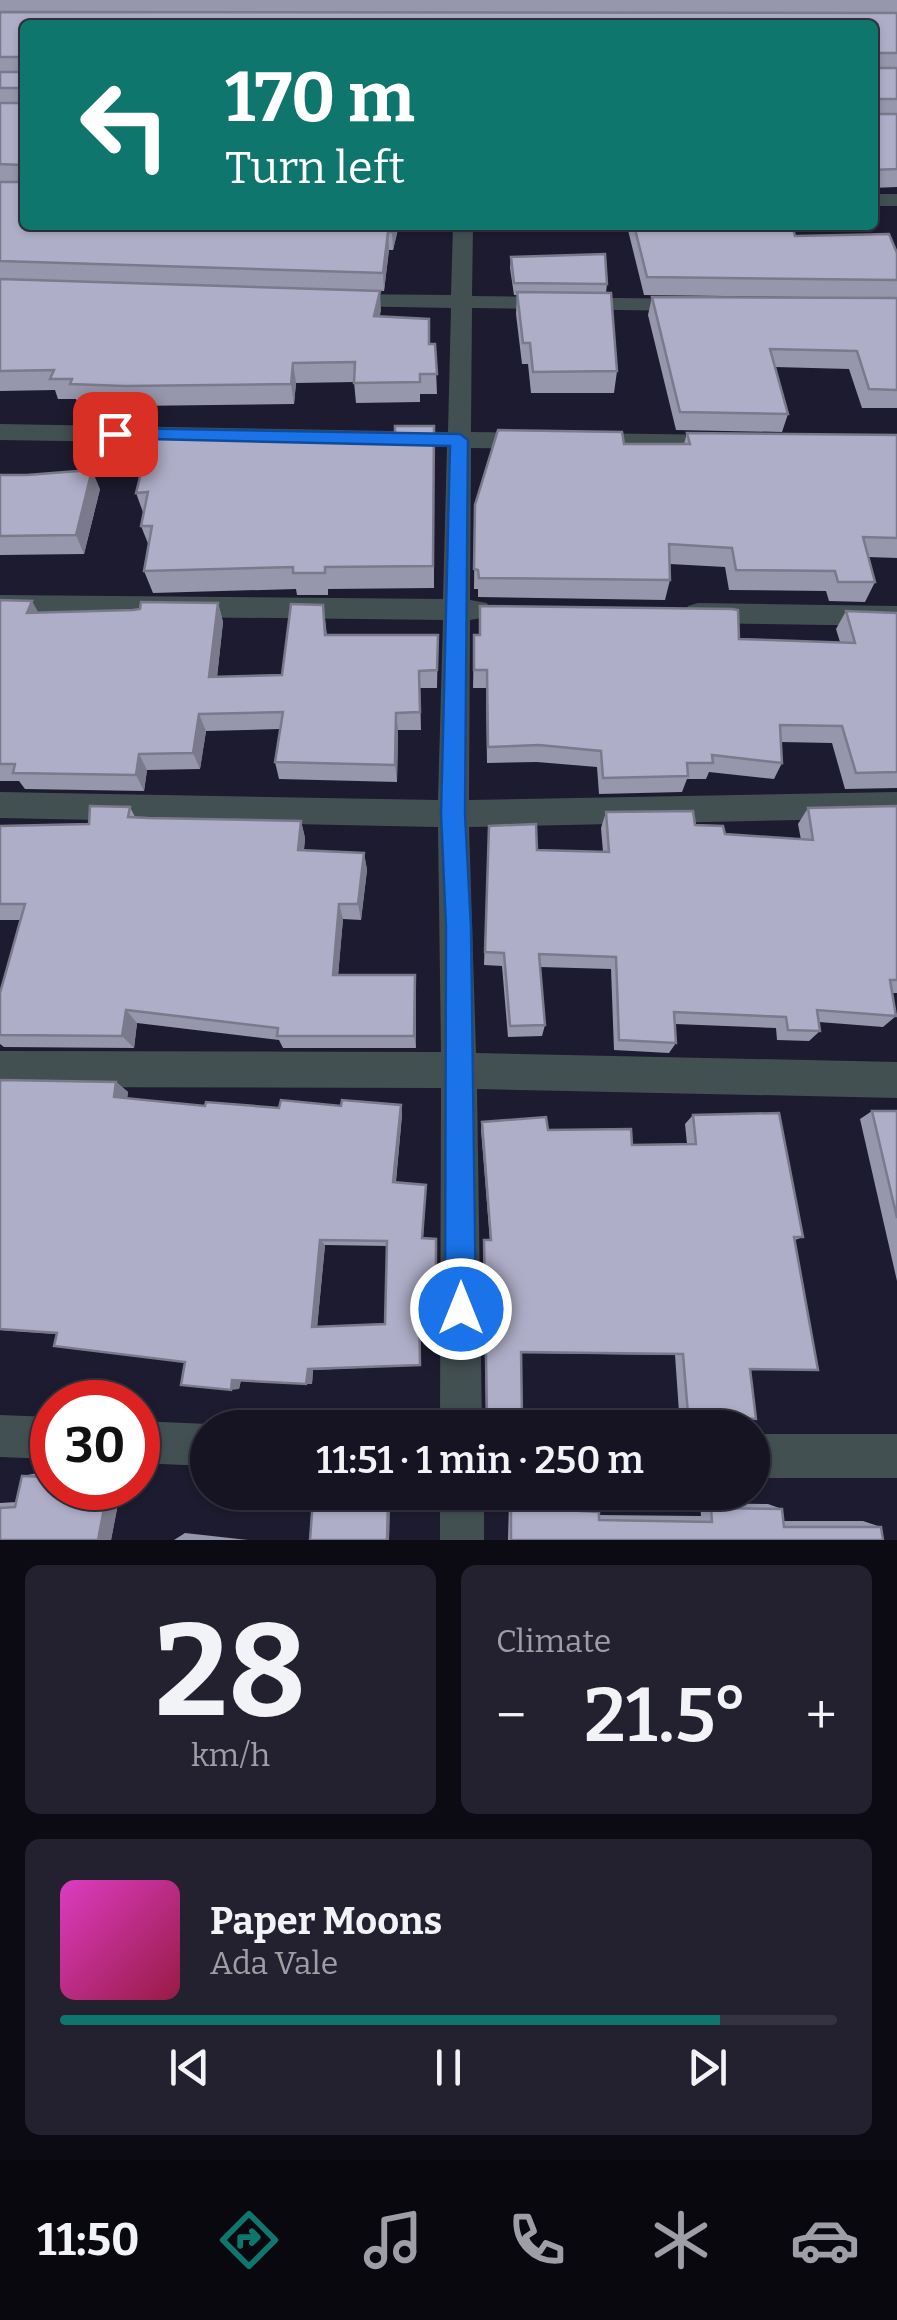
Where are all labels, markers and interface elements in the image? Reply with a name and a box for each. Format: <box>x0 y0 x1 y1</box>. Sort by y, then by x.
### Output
text: 170 m <box>225 56 415 140</box>
icon: left <box>60 60 190 190</box>
text: Turn left <box>225 141 405 195</box>
pin <box>73 392 158 477</box>
icon: arrive <box>88 407 143 462</box>
position arrow <box>409 1257 513 1361</box>
speed limit sign: 30 <box>30 1380 160 1510</box>
text: 11:51 · 1 min · 250 m <box>316 1437 644 1483</box>
text: 28 <box>155 1593 306 1749</box>
text: Climate <box>496 1622 611 1660</box>
text: 21.5° <box>584 1671 748 1761</box>
text: − <box>496 1683 526 1749</box>
text: + <box>806 1683 837 1749</box>
text: km/h <box>191 1736 270 1774</box>
text: Paper Moons <box>210 1898 442 1944</box>
text: Ada Vale <box>210 1944 338 1982</box>
icon: previous <box>162 2040 217 2095</box>
icon: pause <box>421 2040 476 2095</box>
icon: next <box>680 2040 735 2095</box>
icon: directions <box>214 2205 284 2275</box>
icon: music <box>358 2205 428 2275</box>
icon: phone <box>502 2205 572 2275</box>
icon: climate <box>646 2205 716 2275</box>
icon: car <box>790 2205 860 2275</box>
text: 11:50 <box>37 2213 140 2267</box>

